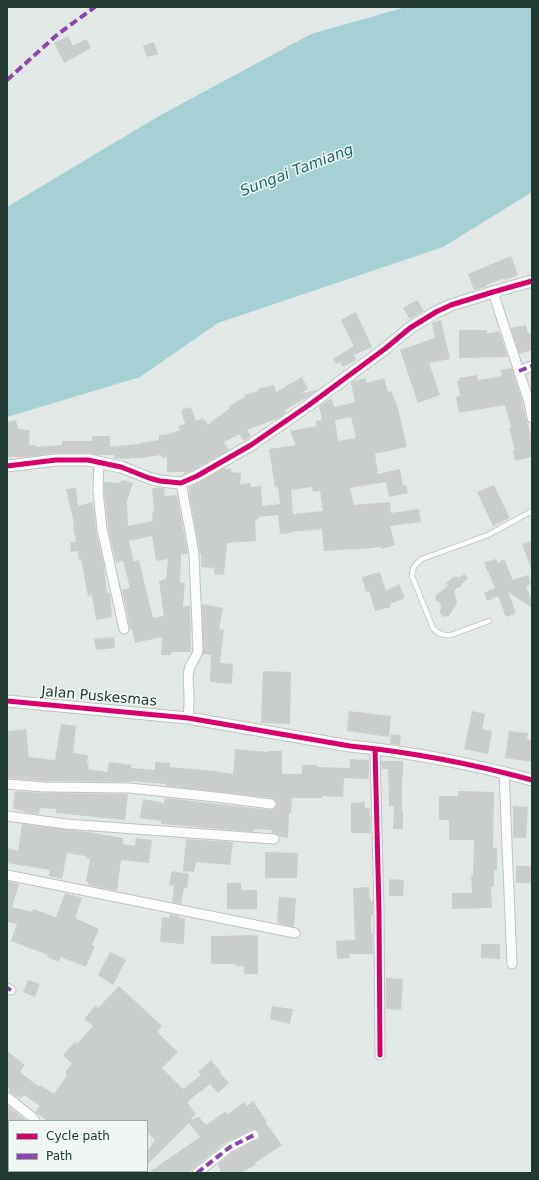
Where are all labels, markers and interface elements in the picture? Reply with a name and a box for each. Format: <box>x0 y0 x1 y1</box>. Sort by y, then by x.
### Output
water label: Sungai Tamiang <box>238 141 356 201</box>
street label: Jalan Puskesmas <box>41 684 157 710</box>
legend <box>8 1120 148 1172</box>
text: Cycle path <box>46 1129 110 1143</box>
text: Path <box>46 1149 72 1163</box>

